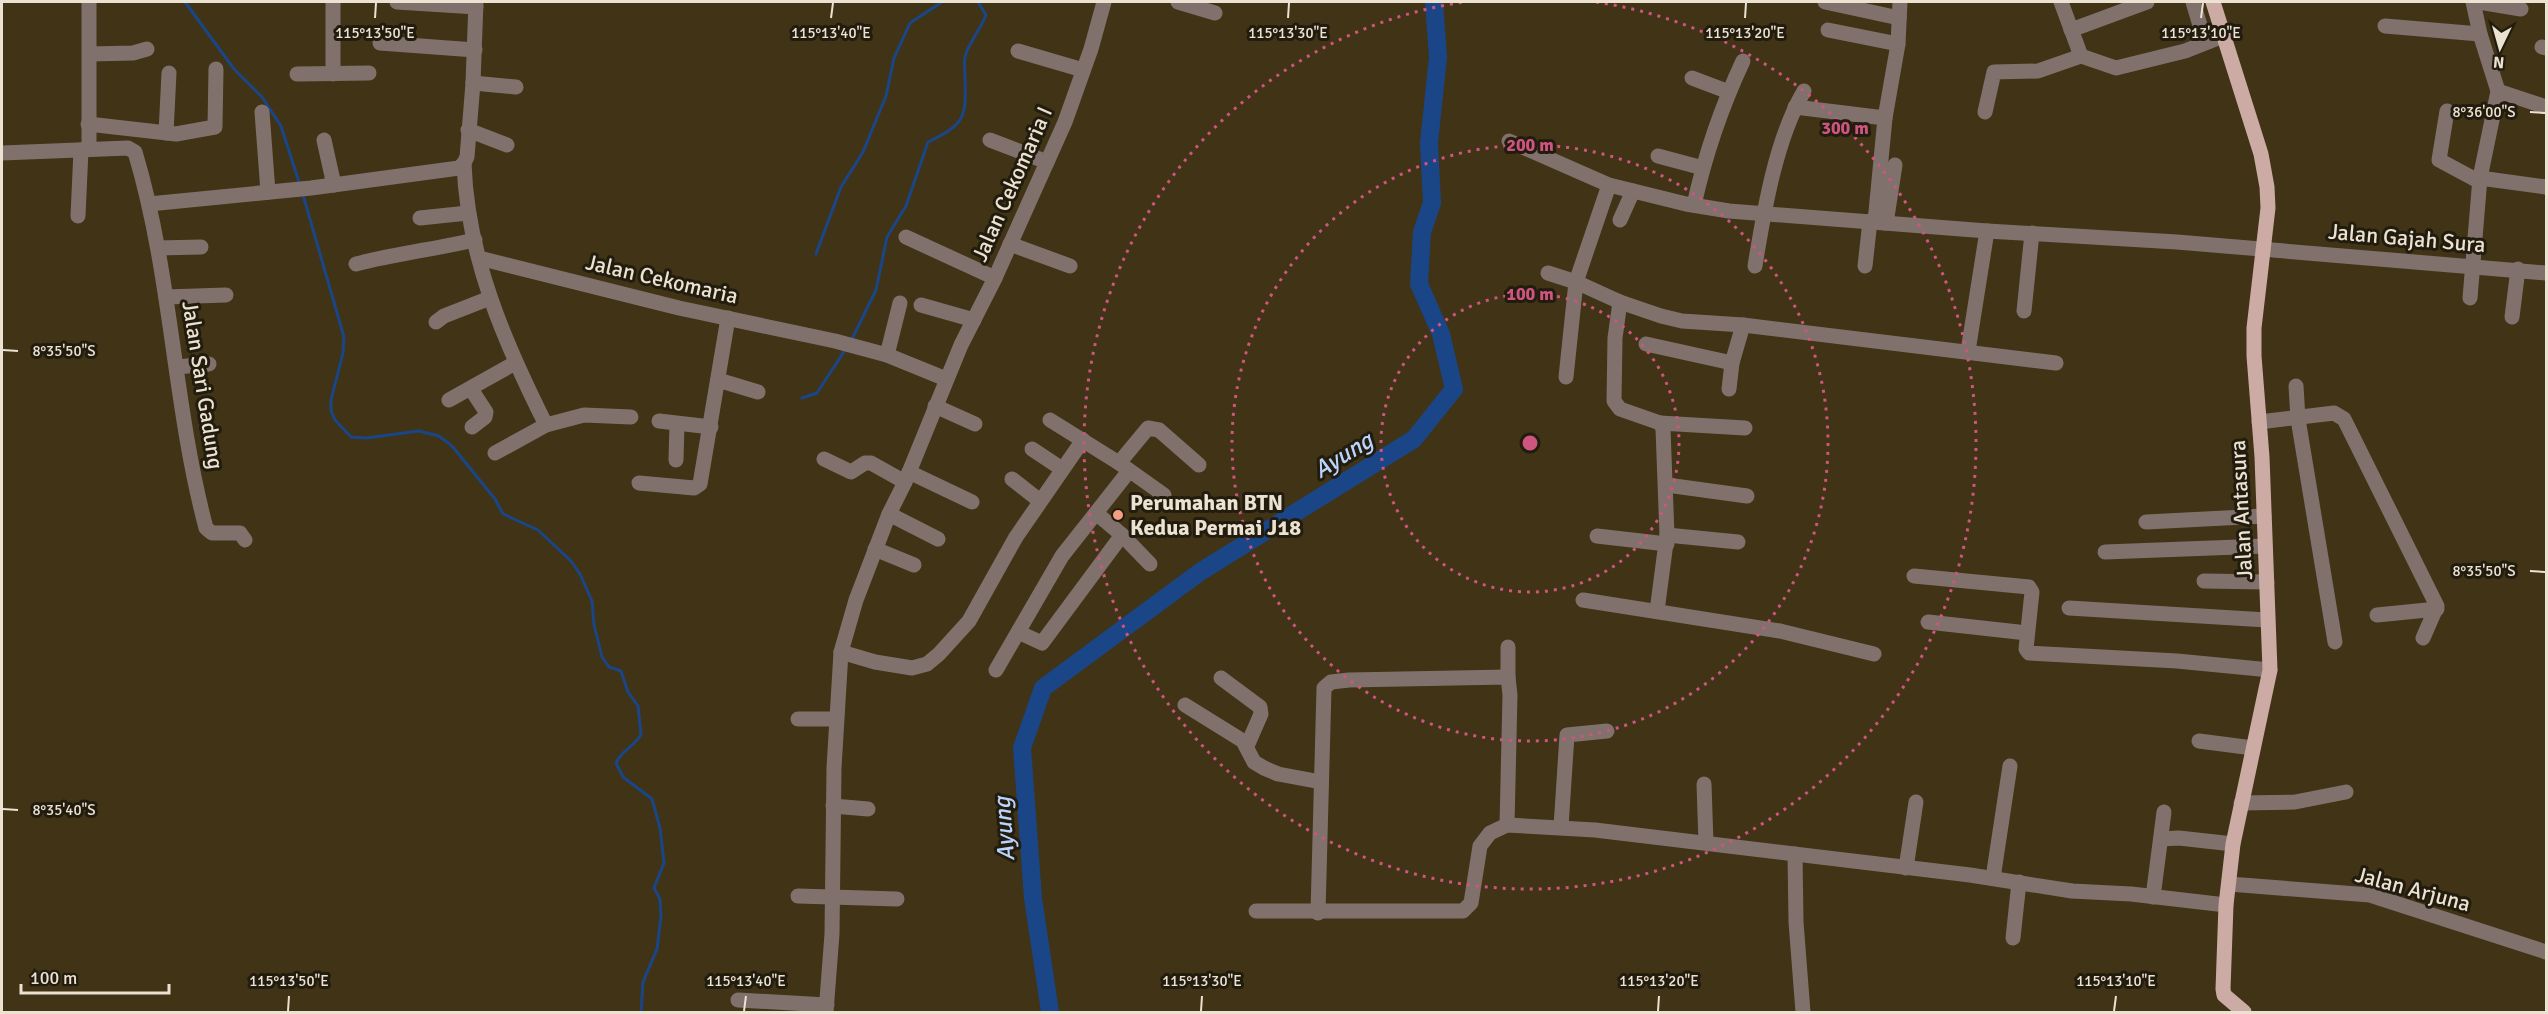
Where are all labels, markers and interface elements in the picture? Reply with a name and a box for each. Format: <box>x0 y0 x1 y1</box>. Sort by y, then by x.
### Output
north arrow <box>2470 18 2530 78</box>
text: 115°13'50"E <box>335 24 415 42</box>
text: 115°13'40"E <box>791 24 871 42</box>
text: 115°13'30"E <box>1248 24 1328 42</box>
text: 115°13'20"E <box>1705 24 1785 42</box>
text: 115°13'10"E <box>2161 24 2241 42</box>
text: N <box>2492 51 2505 72</box>
street label: Jalan Cekomaria I <box>966 102 1058 266</box>
text: 8°36'00"S <box>2452 103 2516 121</box>
text: 300 m <box>1821 117 1869 139</box>
text: 200 m <box>1506 134 1554 156</box>
street label: Jalan Gajah Sura <box>2327 218 2487 258</box>
street label: Jalan Cekomaria <box>583 248 741 310</box>
text: 100 m <box>1506 283 1554 305</box>
street label: Jalan Sari Gadung <box>176 299 230 471</box>
text: 8°35'50"S <box>32 342 96 360</box>
water label: Ayung <box>1308 424 1380 485</box>
centre of rings <box>1520 433 1540 453</box>
street label: Jalan Antasura <box>2224 439 2258 581</box>
place label: Perumahan BTN Kedua Permai J18 <box>1130 489 1301 541</box>
marker: Perumahan BTN Kedua Permai J18 <box>1111 508 1125 522</box>
text: 8°35'50"S <box>2452 562 2516 580</box>
water label: Ayung <box>987 793 1021 862</box>
text: 8°35'40"S <box>32 801 96 819</box>
street label: Jalan Arjuna <box>2352 861 2474 917</box>
scale bar <box>21 957 170 995</box>
text: 100 m <box>30 967 77 989</box>
text: 115°13'50"E <box>249 972 329 990</box>
text: 115°13'40"E <box>706 972 786 990</box>
text: 115°13'30"E <box>1162 972 1242 990</box>
text: 115°13'20"E <box>1619 972 1699 990</box>
text: 115°13'10"E <box>2076 972 2156 990</box>

